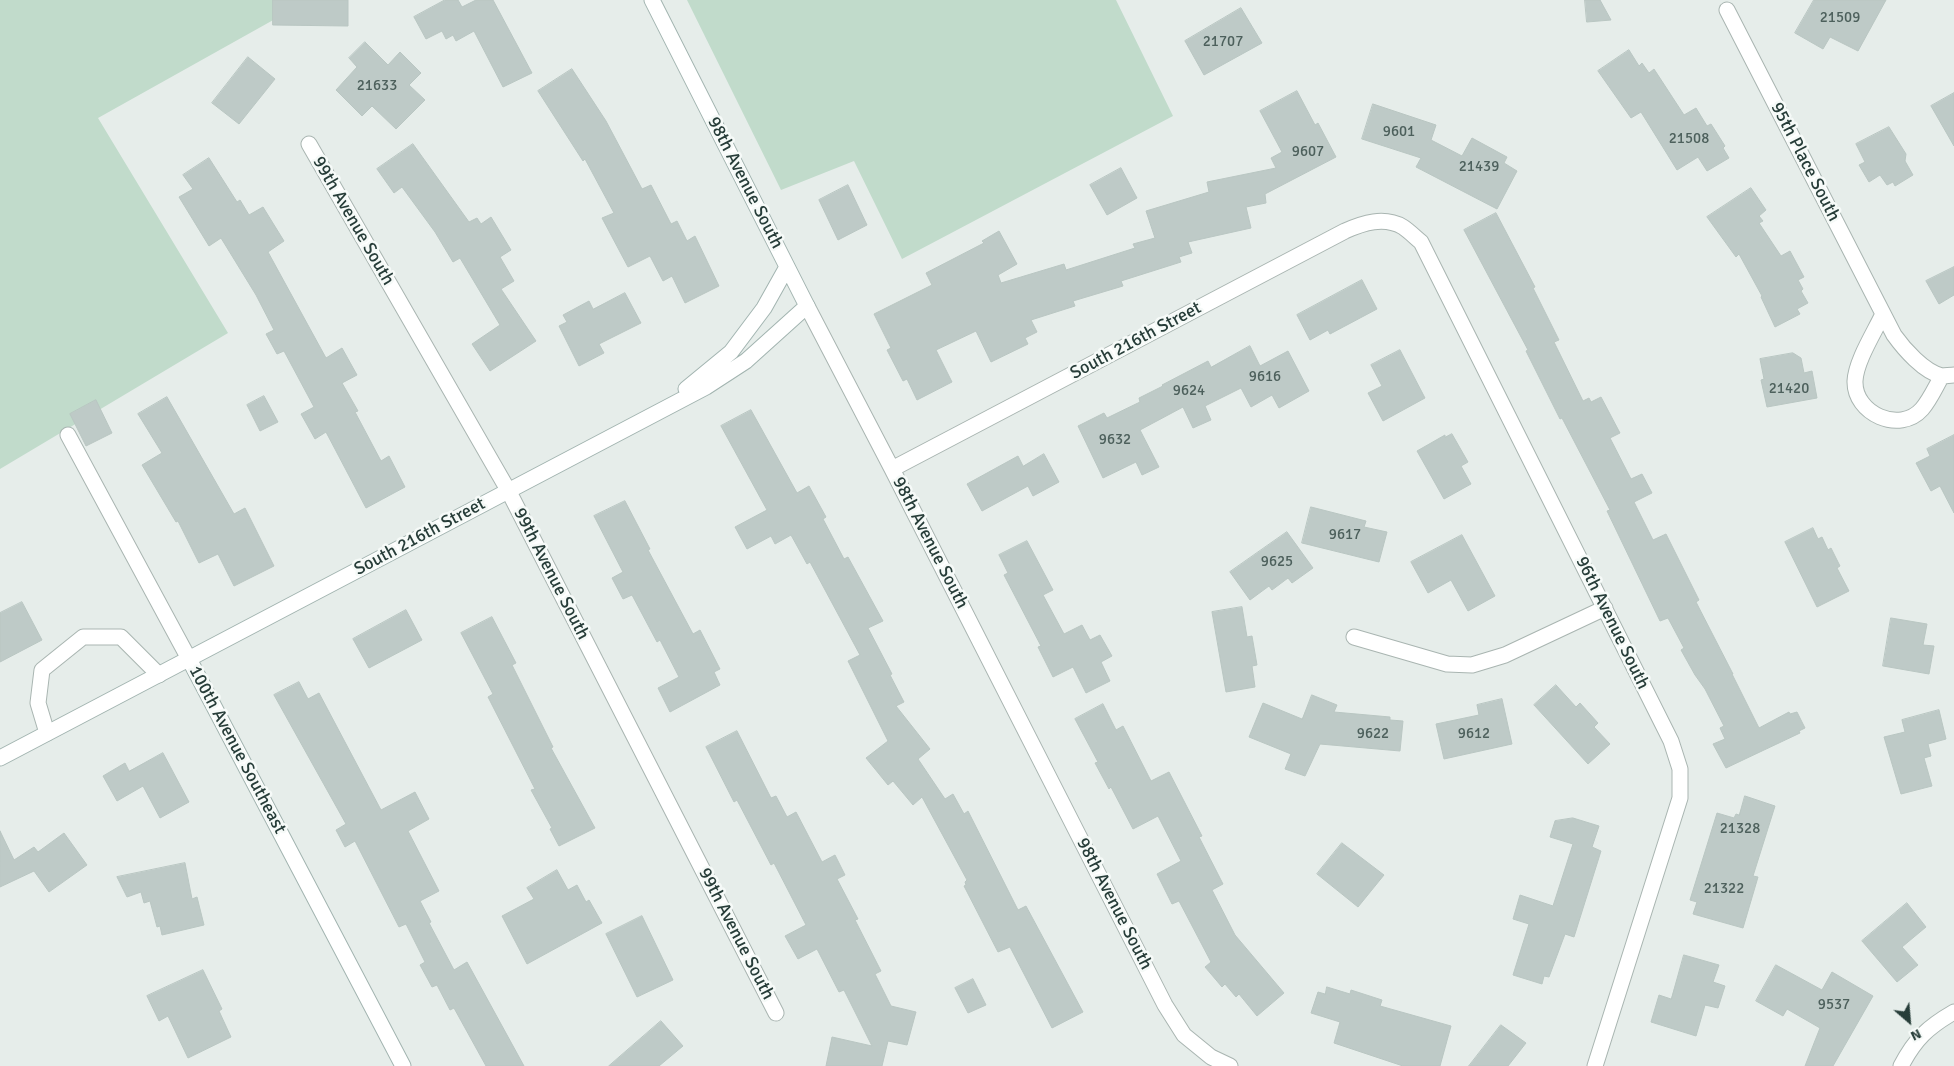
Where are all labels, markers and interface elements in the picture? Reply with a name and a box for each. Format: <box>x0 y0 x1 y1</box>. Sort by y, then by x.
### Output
house number: 21509 <box>1820 9 1860 27</box>
house number: 21707 <box>1203 33 1243 51</box>
house number: 21633 <box>357 77 397 95</box>
street label: 95th Place South <box>1766 99 1844 225</box>
street label: 98th Avenue South <box>702 113 788 253</box>
house number: 9601 <box>1383 123 1415 141</box>
house number: 21508 <box>1669 130 1709 148</box>
house number: 9607 <box>1292 143 1324 161</box>
street label: 99th Avenue South <box>307 153 399 289</box>
house number: 21439 <box>1459 158 1499 176</box>
street label: South 216th Street <box>1067 297 1205 385</box>
house number: 9616 <box>1249 368 1281 386</box>
house number: 21420 <box>1769 380 1809 398</box>
house number: 9624 <box>1173 382 1205 400</box>
house number: 9632 <box>1099 431 1131 449</box>
street label: 98th Avenue South <box>887 473 973 613</box>
street label: South 216th Street <box>351 493 489 581</box>
street label: 99th Avenue South <box>508 504 594 644</box>
house number: 9617 <box>1329 526 1361 544</box>
house number: 9625 <box>1261 553 1293 571</box>
street label: 96th Avenue South <box>1570 553 1654 693</box>
street label: 100th Avenue Southeast <box>184 662 290 838</box>
house number: 9622 <box>1357 725 1389 743</box>
house number: 9612 <box>1458 725 1490 743</box>
house number: 21328 <box>1720 820 1760 838</box>
street label: 98th Avenue South <box>1071 834 1157 974</box>
street label: 99th Avenue South <box>693 864 779 1004</box>
house number: 21322 <box>1704 880 1744 898</box>
house number: 9537 <box>1818 996 1850 1014</box>
north arrow <box>1884 996 1934 1046</box>
text: N <box>1908 1025 1924 1045</box>

